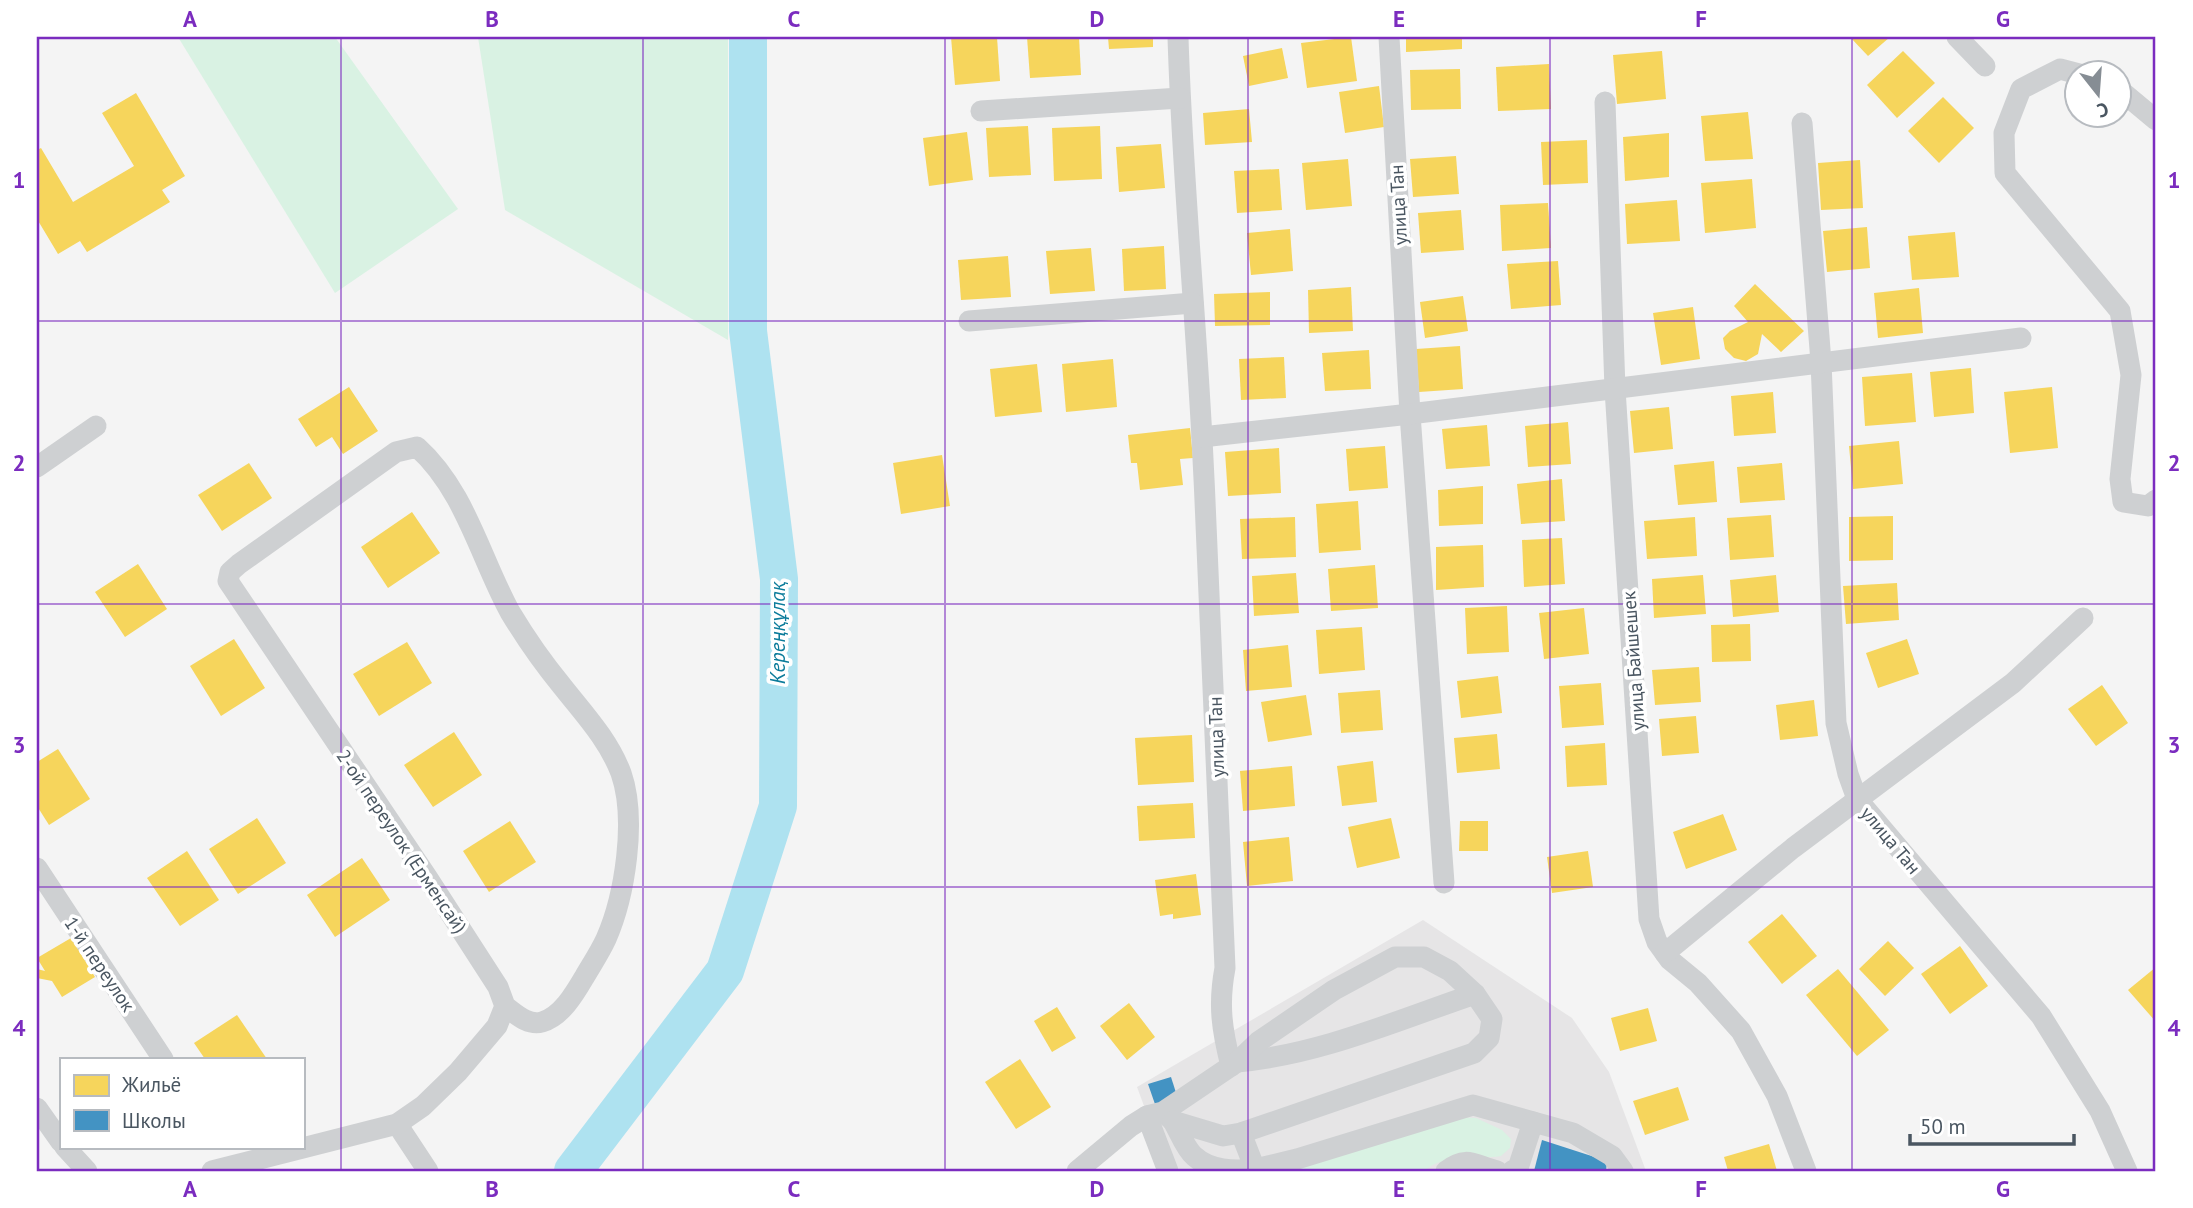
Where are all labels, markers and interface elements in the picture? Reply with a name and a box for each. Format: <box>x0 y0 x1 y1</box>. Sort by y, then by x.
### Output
text: A <box>183 4 197 33</box>
text: B <box>485 4 499 33</box>
text: C <box>788 4 801 33</box>
text: D <box>1090 4 1104 33</box>
text: E <box>1393 4 1405 33</box>
text: F <box>1695 4 1707 33</box>
text: G <box>1996 4 2010 33</box>
north arrow <box>2064 60 2134 130</box>
text: С <box>2094 97 2112 123</box>
street label: улица Тан <box>1384 164 1412 246</box>
text: 1 <box>12 165 26 194</box>
text: 1 <box>2167 165 2181 194</box>
text: 2 <box>12 448 26 477</box>
text: 2 <box>2167 448 2181 477</box>
water label: Кереңқұлақ <box>764 581 791 684</box>
street label: улица Байшешек <box>1616 590 1650 732</box>
street label: улица Тан <box>1203 696 1229 778</box>
text: 3 <box>12 730 26 759</box>
text: 3 <box>2167 730 2181 759</box>
street label: 2-ой переулок (Ерменсай) <box>332 745 472 937</box>
street label: улица Тан <box>1856 801 1926 879</box>
street label: 1-й переулок <box>59 912 141 1016</box>
text: 4 <box>12 1013 26 1042</box>
text: 4 <box>2167 1013 2181 1042</box>
legend <box>60 1058 304 1148</box>
text: Жильё <box>121 1071 181 1098</box>
scale bar <box>1910 1103 2074 1147</box>
text: Школы <box>122 1107 186 1134</box>
text: 50 m <box>1920 1113 1966 1140</box>
text: A <box>183 1174 197 1203</box>
text: B <box>485 1174 499 1203</box>
text: C <box>788 1174 801 1203</box>
text: D <box>1090 1174 1104 1203</box>
text: E <box>1393 1174 1405 1203</box>
text: F <box>1695 1174 1707 1203</box>
text: G <box>1996 1174 2010 1203</box>

